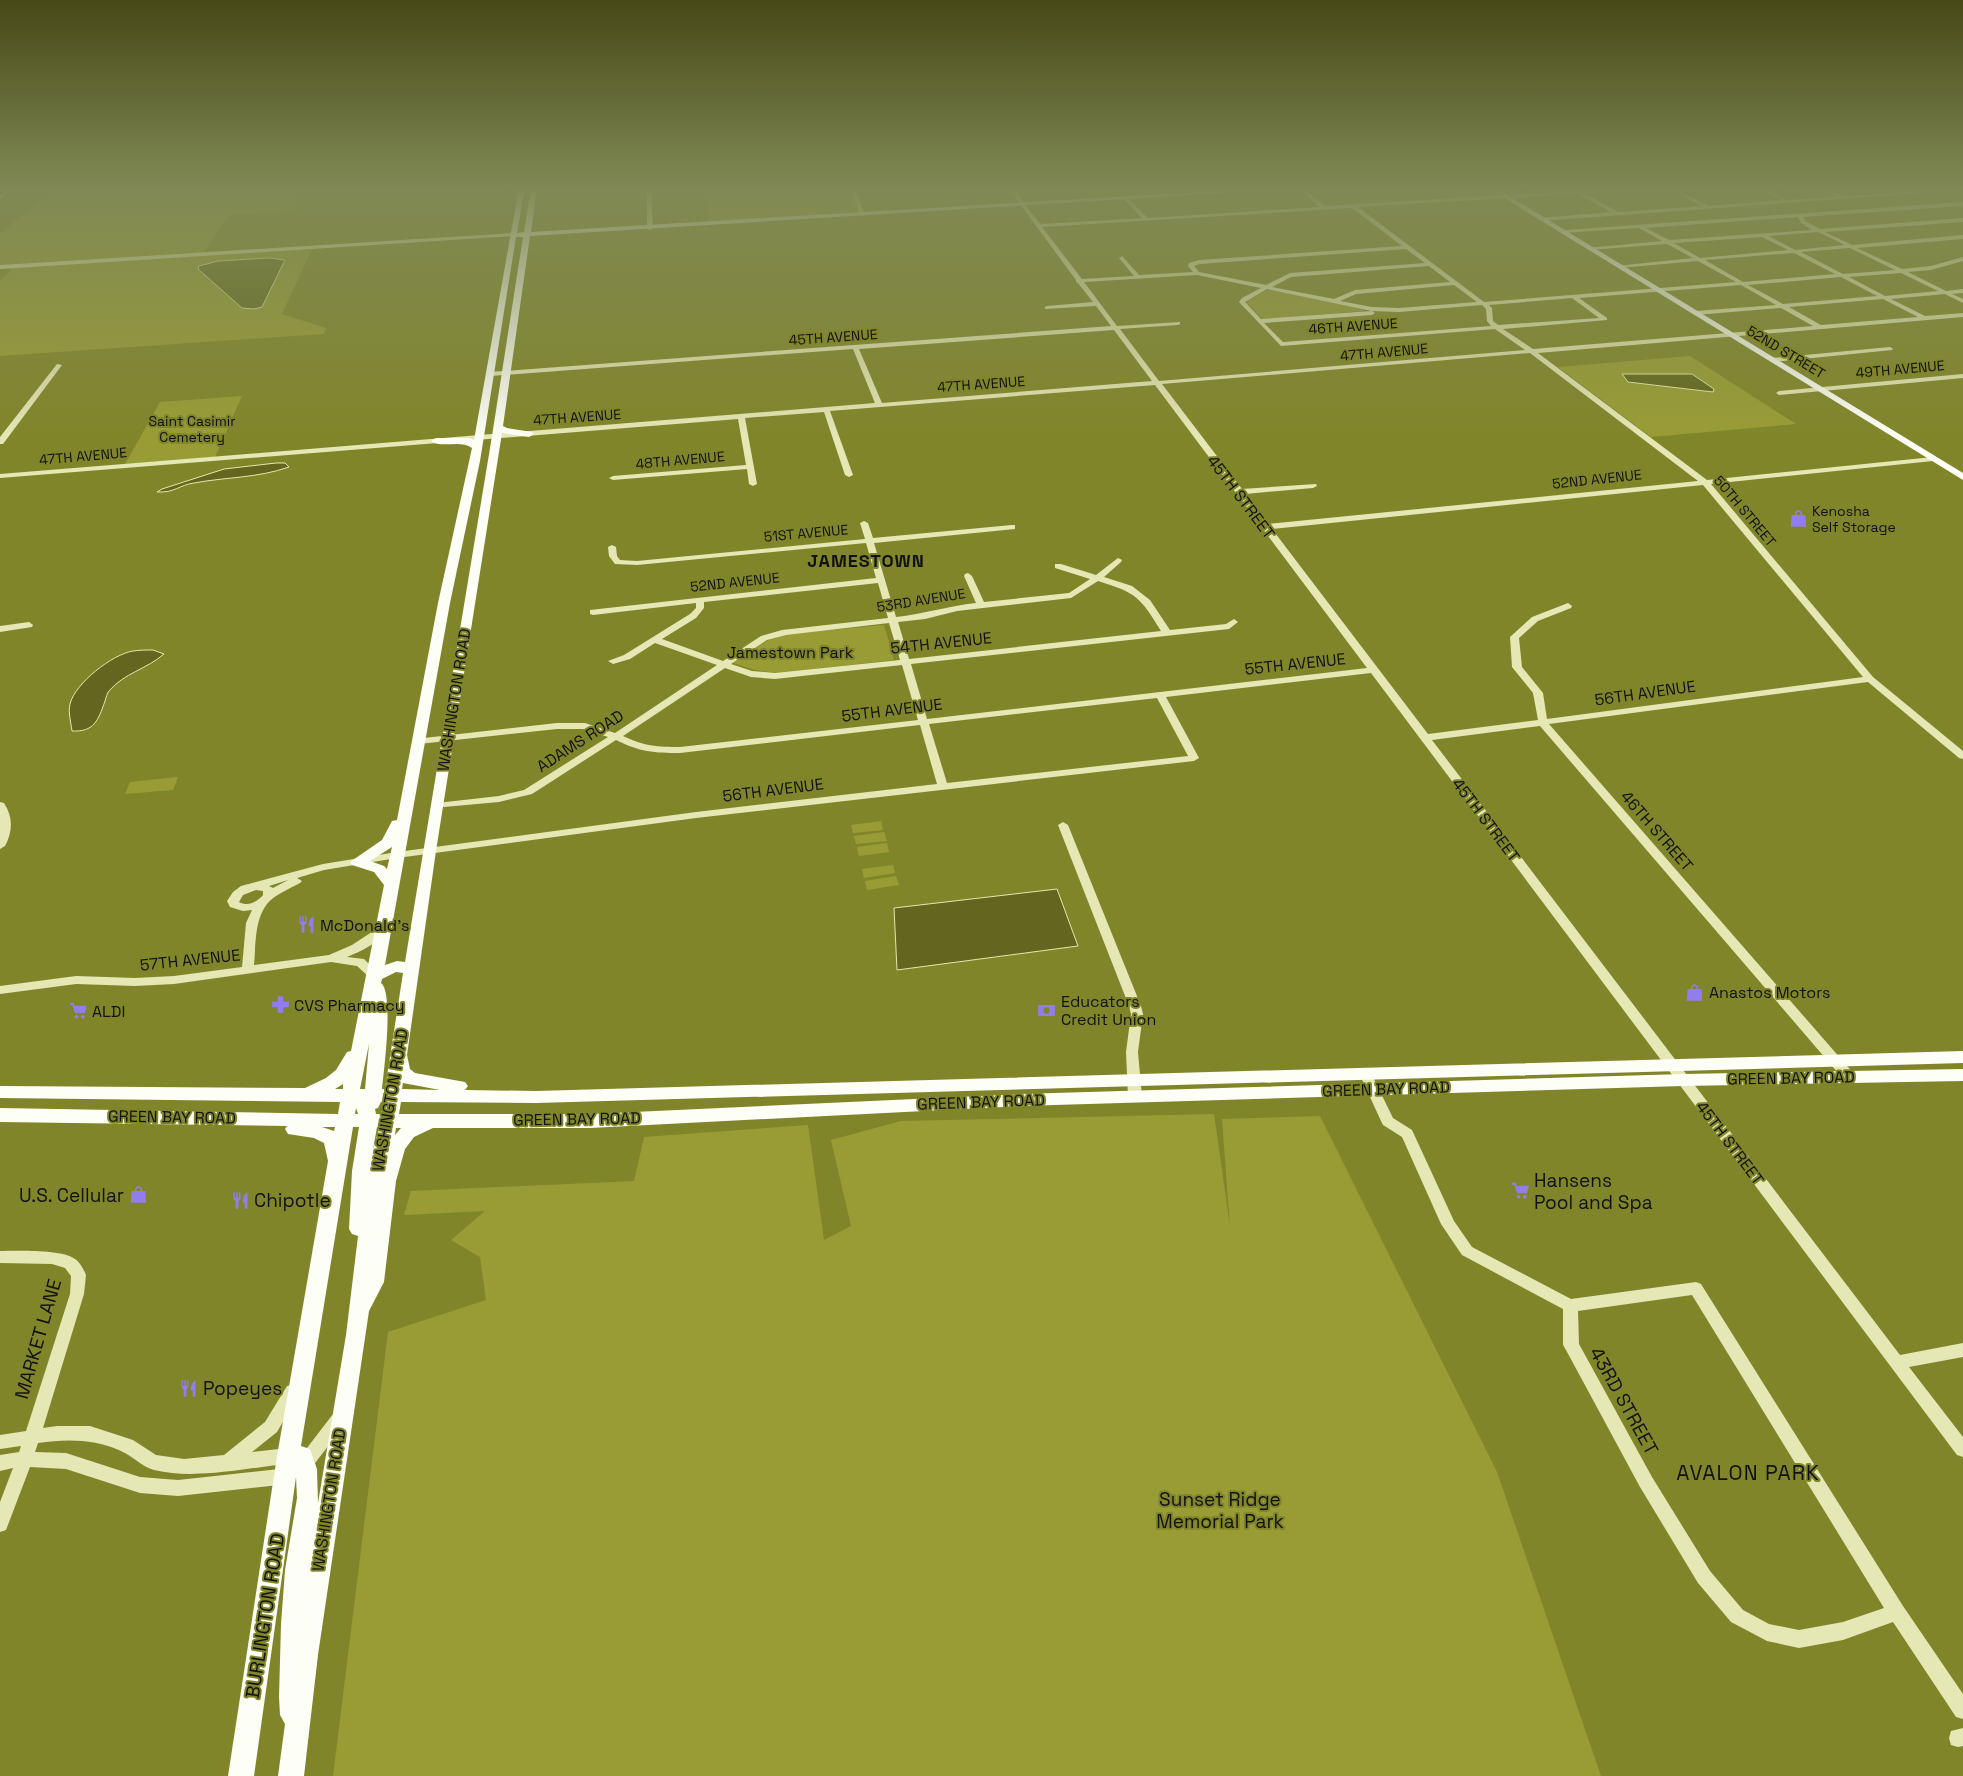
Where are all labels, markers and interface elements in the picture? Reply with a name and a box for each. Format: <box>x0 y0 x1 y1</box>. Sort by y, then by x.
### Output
street label: 46TH AVENUE <box>1308 314 1398 338</box>
street label: 52ND STREET <box>1744 322 1828 382</box>
street label: 45TH AVENUE <box>788 325 878 349</box>
street label: 47TH AVENUE <box>1339 339 1429 365</box>
street label: 49TH AVENUE <box>1855 356 1945 382</box>
street label: 47TH AVENUE <box>936 372 1026 396</box>
street label: 47TH AVENUE <box>532 405 622 429</box>
park label: Saint Casimir Cemetery <box>148 412 236 446</box>
street label: 47TH AVENUE <box>38 443 128 469</box>
street label: 48TH AVENUE <box>635 447 725 473</box>
street label: 45TH STREET <box>1203 451 1279 543</box>
street label: 52ND AVENUE <box>1551 465 1643 493</box>
street label: 50TH STREET <box>1710 472 1780 550</box>
place label: Kenosha Self Storage <box>1812 502 1896 536</box>
shop icon: Kenosha Self Storage <box>1788 509 1808 529</box>
street label: 51ST AVENUE <box>763 520 849 546</box>
district label: JAMESTOWN <box>807 549 925 572</box>
street label: 52ND AVENUE <box>689 568 781 596</box>
street label: 53RD AVENUE <box>875 584 967 616</box>
street label: WASHINGTON ROAD <box>432 627 476 773</box>
street label: 54TH AVENUE <box>889 627 993 659</box>
park label: Jamestown Park <box>727 642 854 663</box>
street label: 55TH AVENUE <box>1243 648 1347 680</box>
street label: 56TH AVENUE <box>1593 676 1697 710</box>
street label: 55TH AVENUE <box>840 693 944 727</box>
street label: ADAMS ROAD <box>532 705 628 777</box>
street label: 56TH AVENUE <box>721 773 825 807</box>
street label: 45TH STREET <box>1448 774 1524 866</box>
street label: 46TH STREET <box>1616 786 1698 876</box>
restaurant icon: McDonald's <box>296 915 316 935</box>
place label: McDonald's <box>320 915 410 936</box>
street label: 57TH AVENUE <box>139 944 241 976</box>
shop icon: Anastos Motors <box>1685 982 1705 1002</box>
place label: Anastos Motors <box>1709 982 1830 1003</box>
place label: Educators Credit Union <box>1061 991 1156 1030</box>
pharmacy icon: CVS Pharmacy <box>270 995 290 1015</box>
place label: CVS Pharmacy <box>294 995 405 1016</box>
bank icon: Educators Credit Union <box>1037 1000 1057 1020</box>
supermarket icon: ALDI <box>68 1001 88 1021</box>
place label: ALDI <box>92 1001 125 1022</box>
street label: WASHINGTON ROAD <box>367 1027 413 1173</box>
street label: GREEN BAY ROAD <box>1727 1066 1855 1090</box>
street label: GREEN BAY ROAD <box>1322 1076 1450 1102</box>
street label: GREEN BAY ROAD <box>917 1089 1045 1115</box>
street label: 45TH STREET <box>1692 1097 1768 1189</box>
street label: GREEN BAY ROAD <box>108 1105 236 1129</box>
street label: GREEN BAY ROAD <box>513 1107 641 1131</box>
place label: Hansens Pool and Spa <box>1534 1168 1653 1215</box>
supermarket icon: Hansens Pool and Spa <box>1510 1181 1530 1201</box>
place label: U.S. Cellular <box>19 1183 124 1208</box>
shop icon: U.S. Cellular <box>128 1185 148 1205</box>
place label: Chipotle <box>254 1188 331 1213</box>
restaurant icon: Chipotle <box>230 1190 250 1210</box>
street label: MARKET LANE <box>9 1276 67 1402</box>
street label: 43RD STREET <box>1584 1343 1664 1459</box>
place label: Popeyes <box>203 1376 282 1401</box>
restaurant icon: Popeyes <box>179 1378 199 1398</box>
street label: WASHINGTON ROAD <box>307 1427 351 1573</box>
district label: AVALON PARK <box>1676 1459 1820 1486</box>
park label: Sunset Ridge Memorial Park <box>1156 1487 1284 1534</box>
street label: BURLINGTON ROAD <box>240 1532 290 1700</box>

